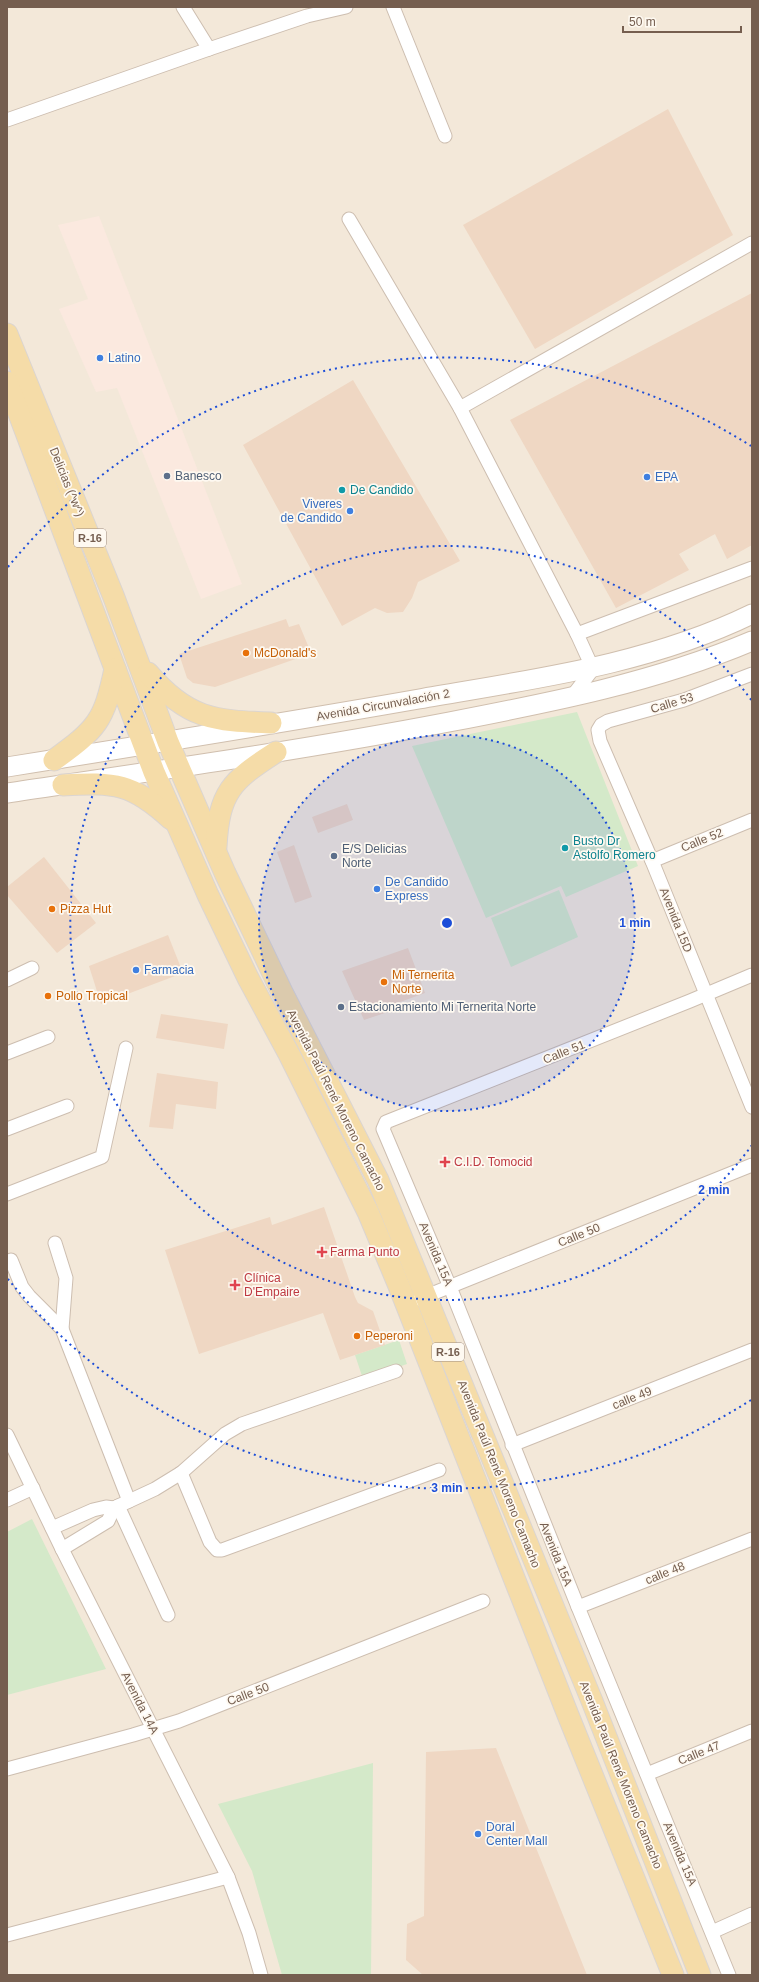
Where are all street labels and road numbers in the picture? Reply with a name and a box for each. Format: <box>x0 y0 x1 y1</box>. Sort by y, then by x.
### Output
street label: Delicias (^w^) <box>47 445 87 519</box>
road number: R-16 <box>74 529 106 547</box>
street label: Avenida Circunvalación 2 <box>315 686 451 724</box>
street label: Calle 53 <box>649 690 695 716</box>
street label: Calle 52 <box>679 825 725 855</box>
street label: Avenida 15D <box>657 886 695 955</box>
street label: Avenida Paúl René Moreno Camacho <box>284 1007 388 1193</box>
street label: Calle 51 <box>541 1037 587 1067</box>
street label: Avenida 15A <box>416 1220 456 1288</box>
street label: Calle 50 <box>556 1220 602 1250</box>
road number: R-16 <box>432 1343 464 1361</box>
street label: Avenida Paúl René Moreno Camacho <box>455 1378 543 1570</box>
street label: calle 49 <box>610 1384 654 1412</box>
street label: Avenida 15A <box>537 1520 575 1588</box>
street label: calle 48 <box>643 1559 687 1587</box>
street label: Avenida 14A <box>118 1670 162 1736</box>
street label: Calle 50 <box>225 1679 271 1708</box>
street label: Avenida Paúl René Moreno Camacho <box>577 1679 665 1871</box>
street label: Calle 47 <box>676 1738 722 1768</box>
street label: Avenida 15A <box>660 1820 700 1888</box>

